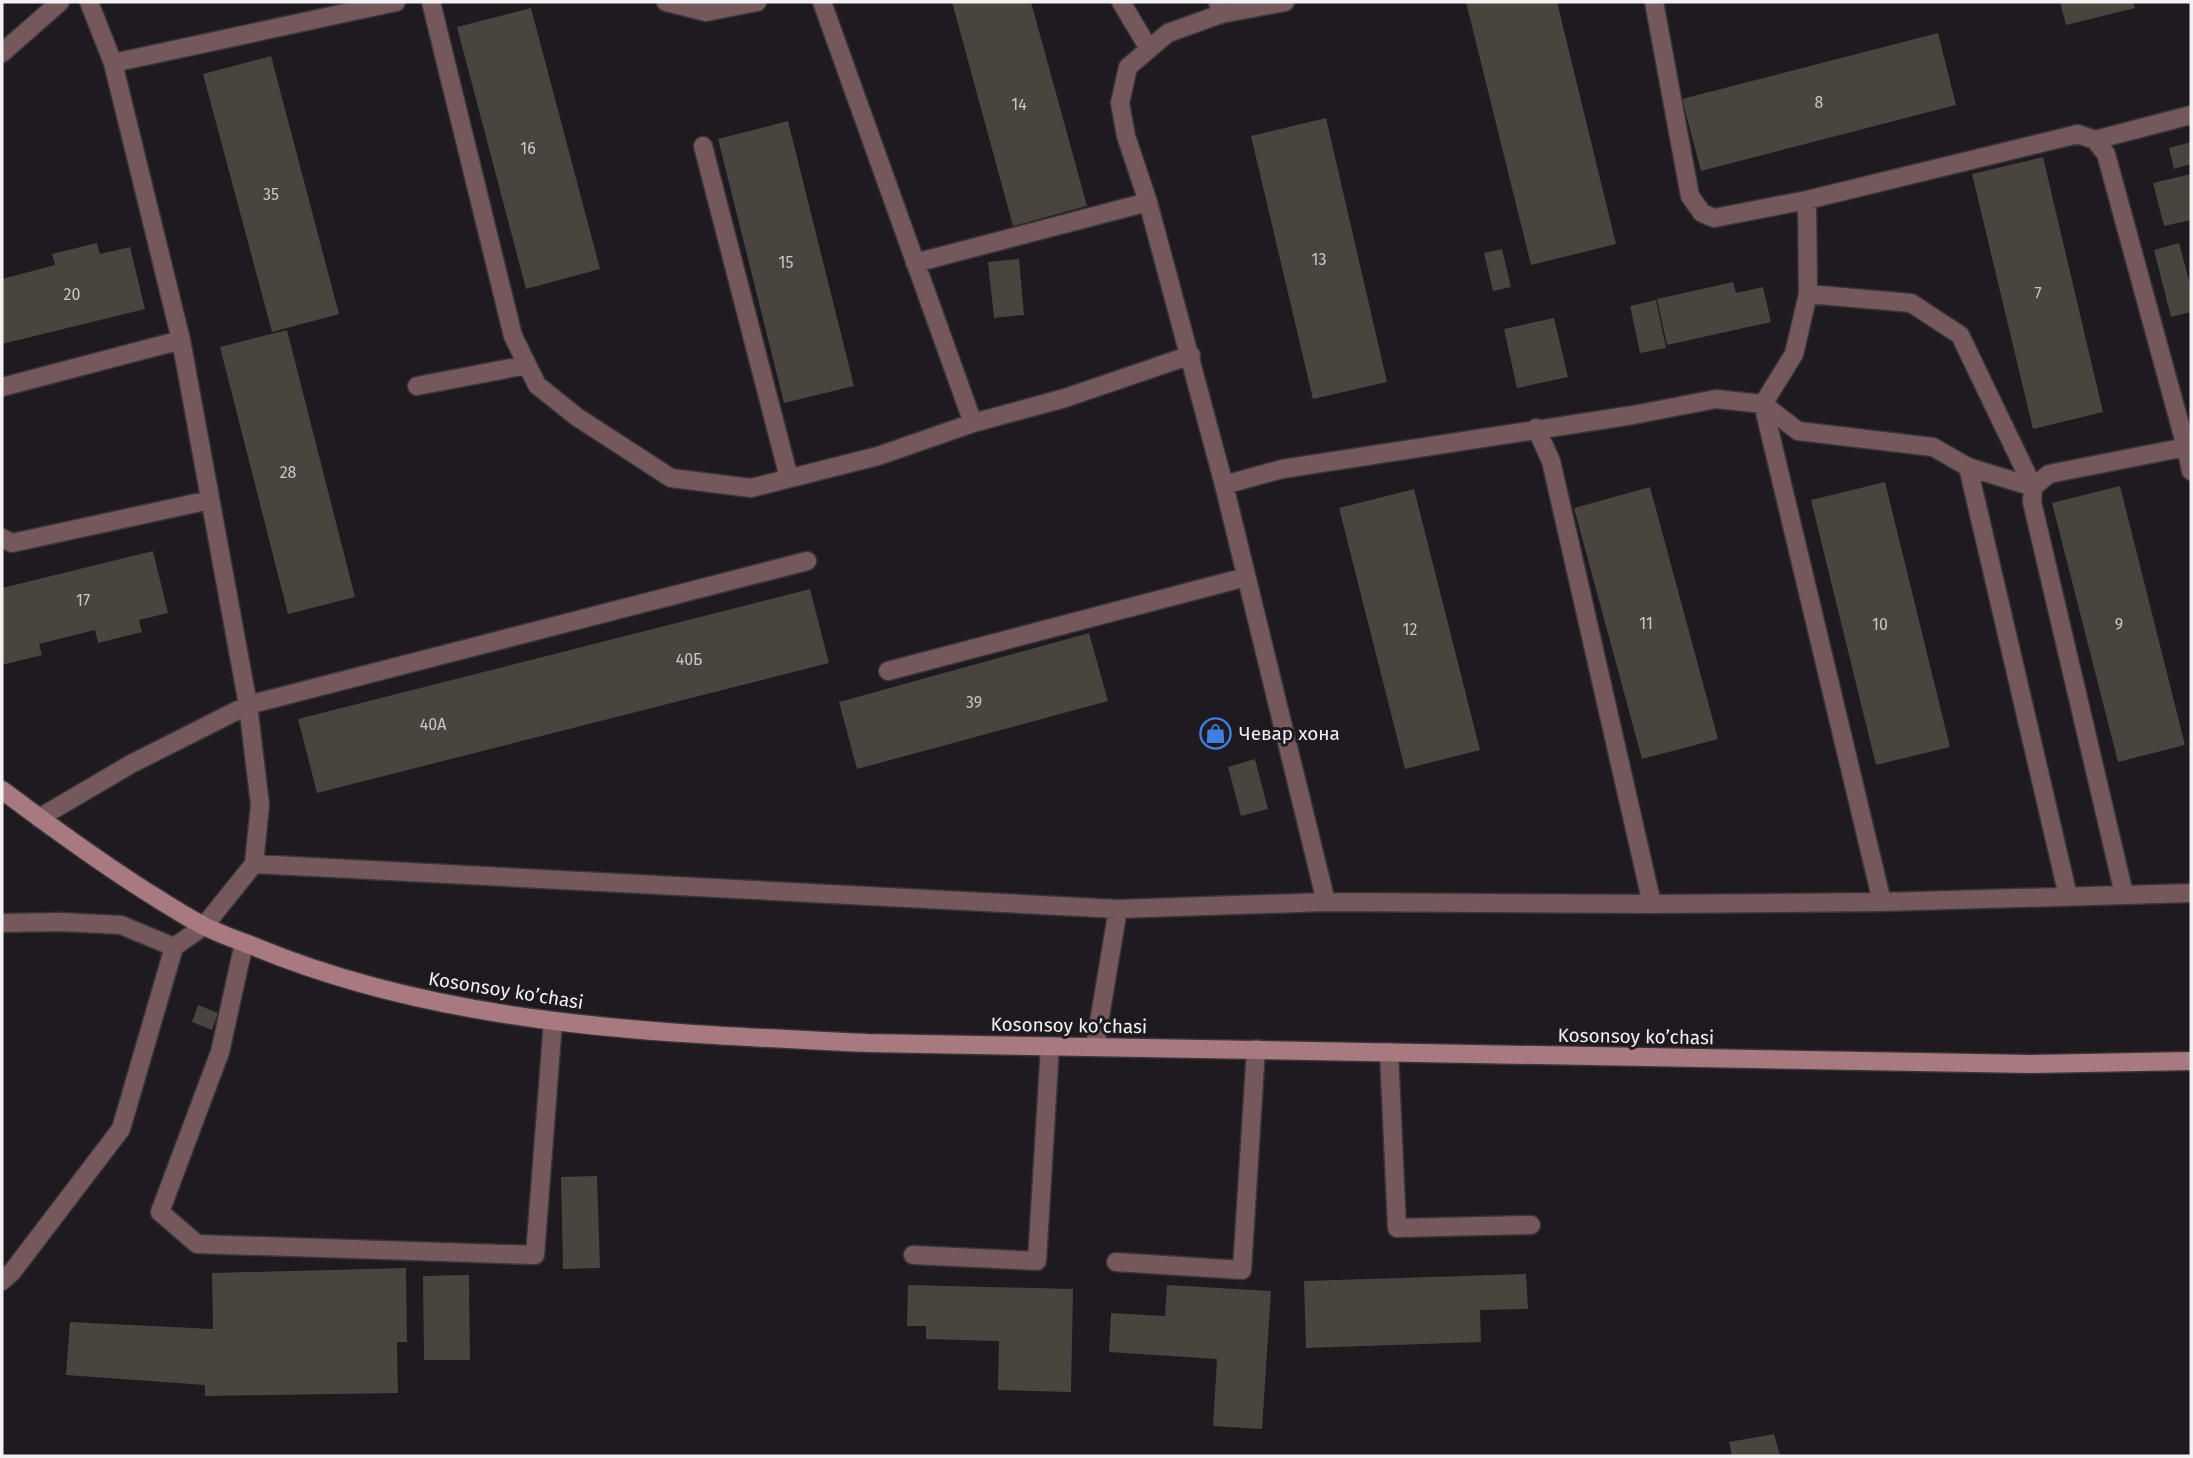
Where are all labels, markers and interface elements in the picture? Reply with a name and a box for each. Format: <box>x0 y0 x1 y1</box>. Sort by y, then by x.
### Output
house number: 8 <box>1815 93 1824 112</box>
house number: 14 <box>1011 95 1027 114</box>
house number: 16 <box>520 139 536 158</box>
house number: 35 <box>263 185 279 204</box>
house number: 13 <box>1312 250 1326 269</box>
house number: 15 <box>779 253 793 272</box>
house number: 7 <box>2034 284 2042 303</box>
house number: 20 <box>64 285 80 304</box>
house number: 28 <box>280 463 297 482</box>
house number: 17 <box>76 591 90 610</box>
house number: 11 <box>1639 614 1653 633</box>
house number: 10 <box>1872 615 1888 634</box>
house number: 9 <box>2115 615 2123 634</box>
house number: 12 <box>1403 620 1417 639</box>
house number: 40Б <box>676 650 702 669</box>
house number: 39 <box>966 693 982 712</box>
house number: 40A <box>420 715 447 734</box>
shop icon: Чевар хона <box>1199 716 1233 750</box>
place label: Чевар хона <box>1239 722 1340 745</box>
street label: Kosonsoy ko’chasi <box>427 967 585 1014</box>
street label: Kosonsoy ko’chasi <box>990 1013 1147 1038</box>
street label: Kosonsoy ko’chasi <box>1557 1024 1714 1049</box>

